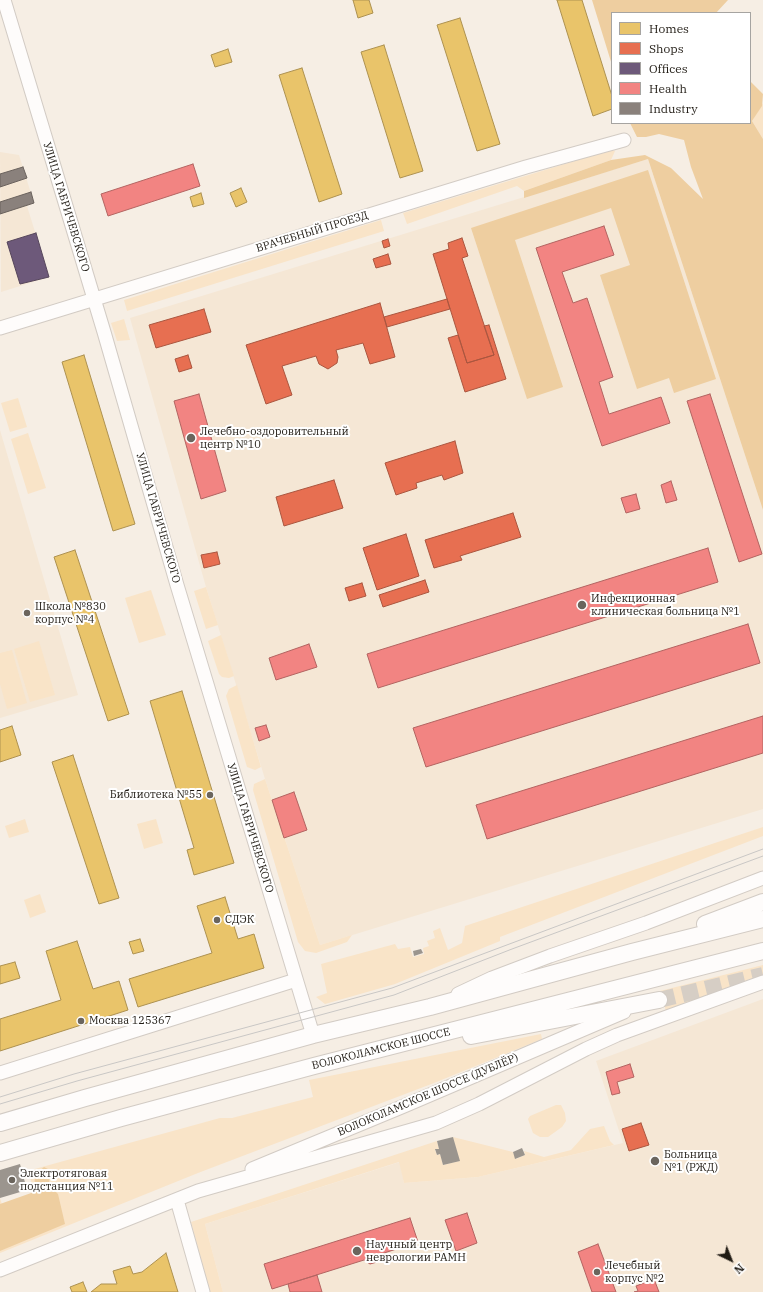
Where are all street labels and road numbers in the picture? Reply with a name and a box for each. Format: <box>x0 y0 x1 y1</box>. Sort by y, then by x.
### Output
street label: УЛИЦА ГАБРИЧЕВСКОГО <box>40 141 92 273</box>
street label: ВРАЧЕБНЫЙ ПРОЕЗД <box>254 209 370 255</box>
street label: УЛИЦА ГАБРИЧЕВСКОГО <box>133 451 183 585</box>
street label: УЛИЦА ГАБРИЧЕВСКОГО <box>224 762 276 894</box>
street label: ВОЛОКОЛАМСКОЕ ШОССЕ <box>310 1025 452 1073</box>
street label: ВОЛОКОЛАМСКОЕ ШОССЕ (ДУБЛЁР) <box>336 1051 520 1139</box>

